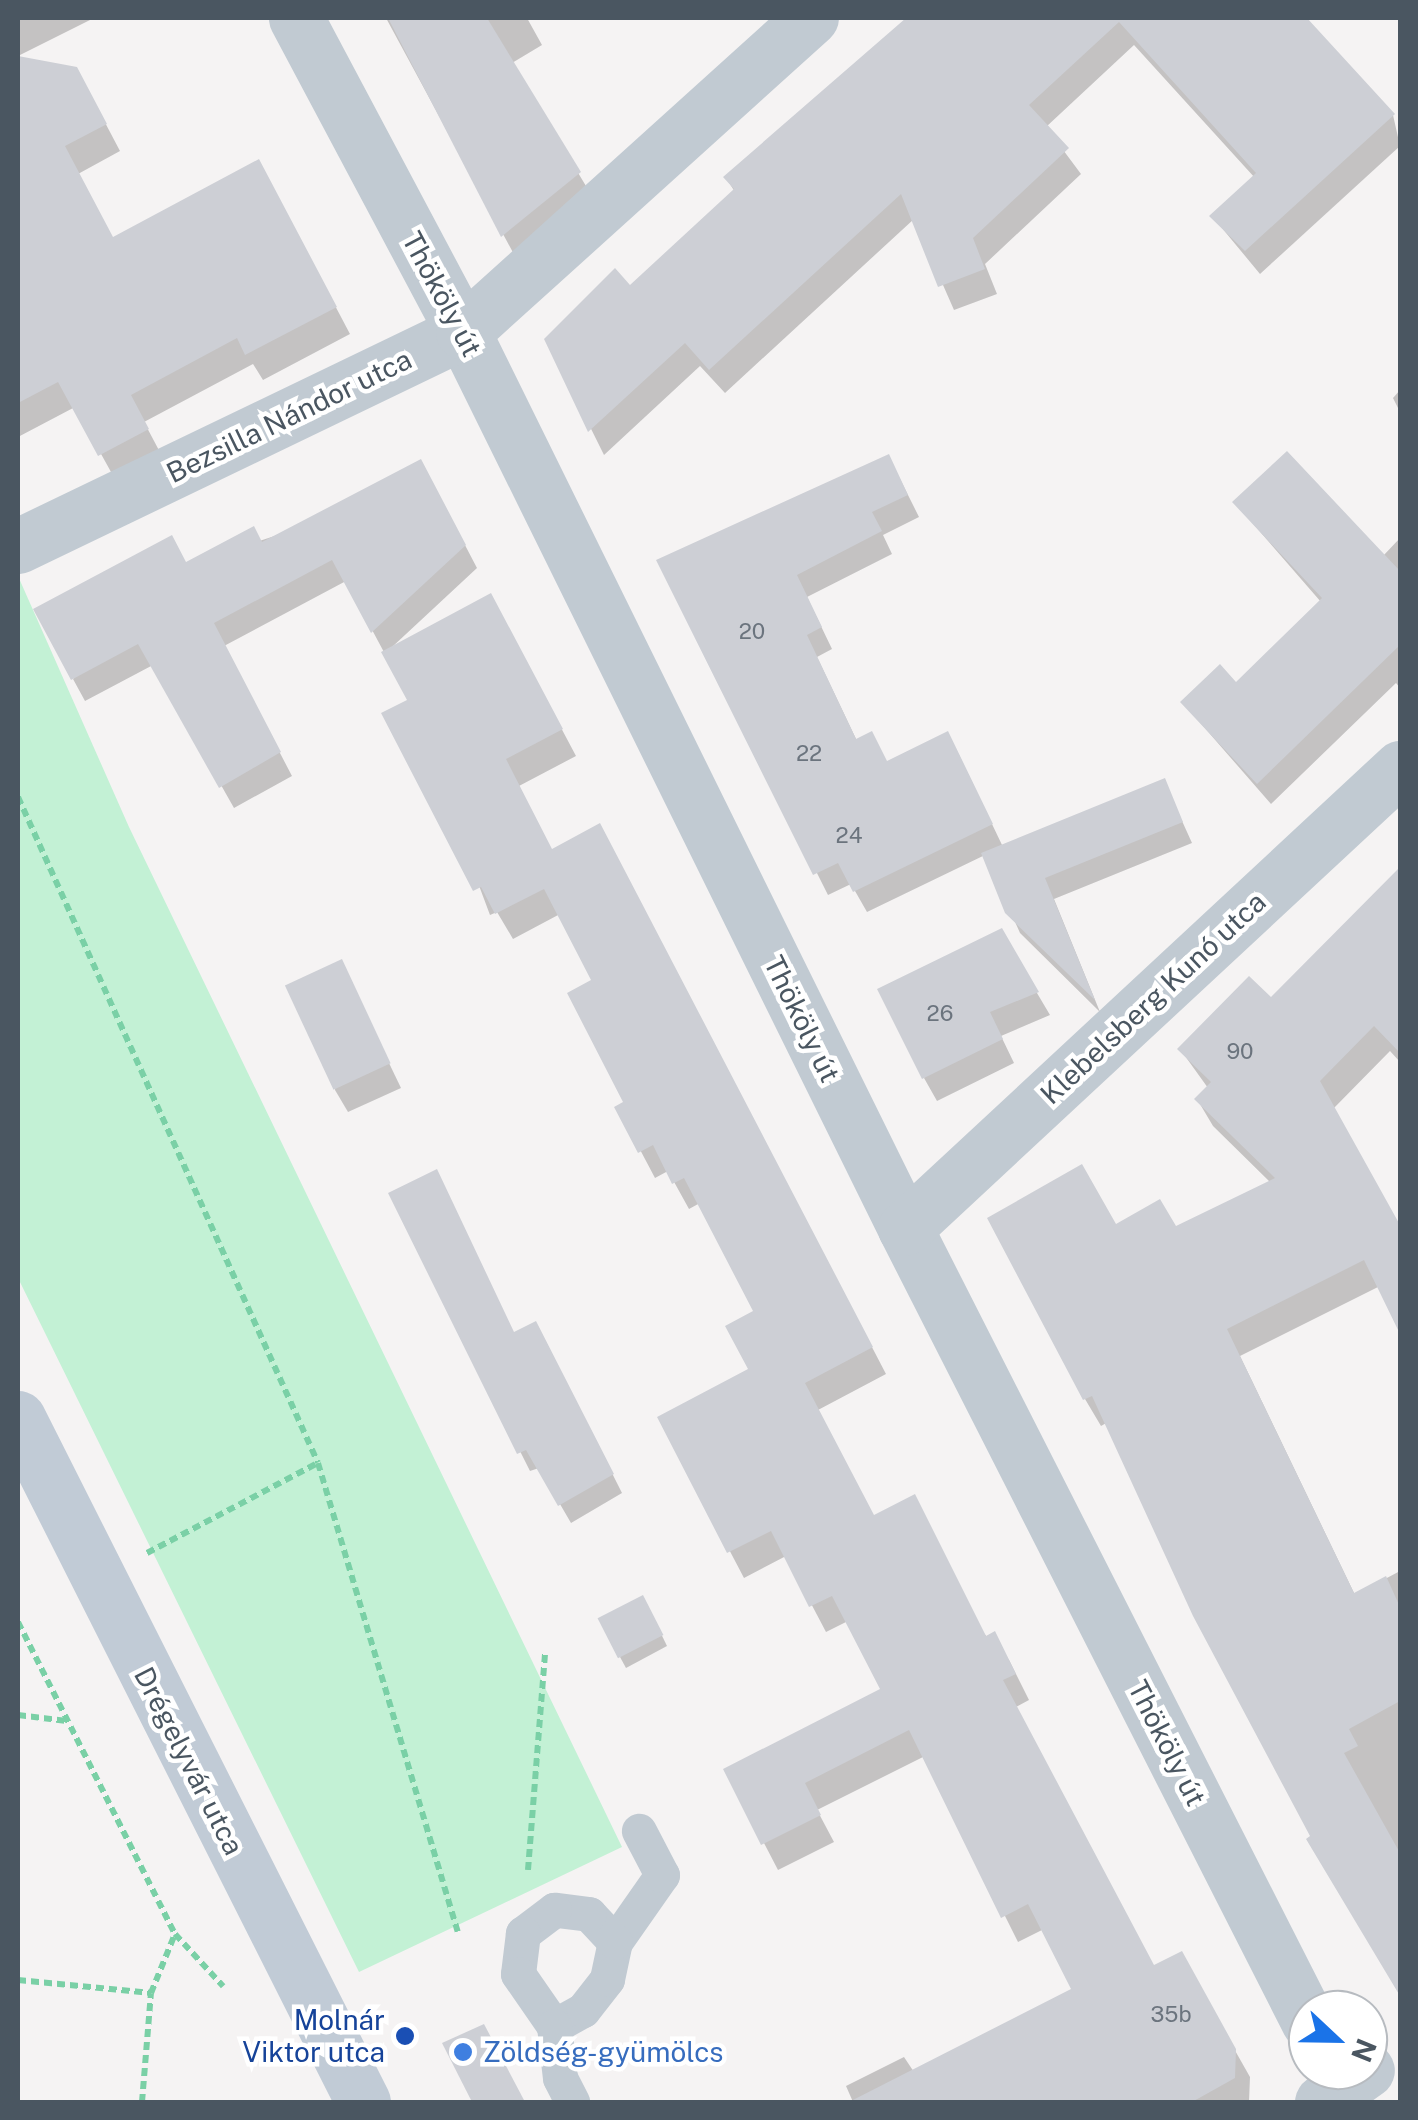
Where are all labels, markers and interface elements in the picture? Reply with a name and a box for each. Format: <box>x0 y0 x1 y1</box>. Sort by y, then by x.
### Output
street label: Thököly út <box>395 226 489 362</box>
street label: Bezsilla Nándor utca <box>161 342 417 490</box>
house number: 20 <box>739 619 765 645</box>
house number: 22 <box>796 741 822 767</box>
house number: 24 <box>836 823 862 849</box>
street label: Klebelsberg Kunó utca <box>1033 885 1273 1111</box>
street label: Thököly út <box>757 950 847 1088</box>
house number: 26 <box>927 1001 953 1027</box>
house number: 90 <box>1226 1039 1254 1065</box>
street label: Drégelyvár utca <box>127 1661 251 1861</box>
street label: Thököly út <box>1121 1675 1213 1811</box>
north arrow <box>1288 1990 1388 2090</box>
house number: 35b <box>1150 2002 1192 2028</box>
place label: Molnár Viktor utca <box>242 2003 385 2069</box>
marker: Molnár Viktor utca <box>394 2025 416 2047</box>
text: N <box>1345 2034 1384 2067</box>
place label: Zöldség-gyümölcs <box>483 2035 723 2069</box>
marker: Zöldség-gyümölcs <box>452 2041 474 2063</box>

